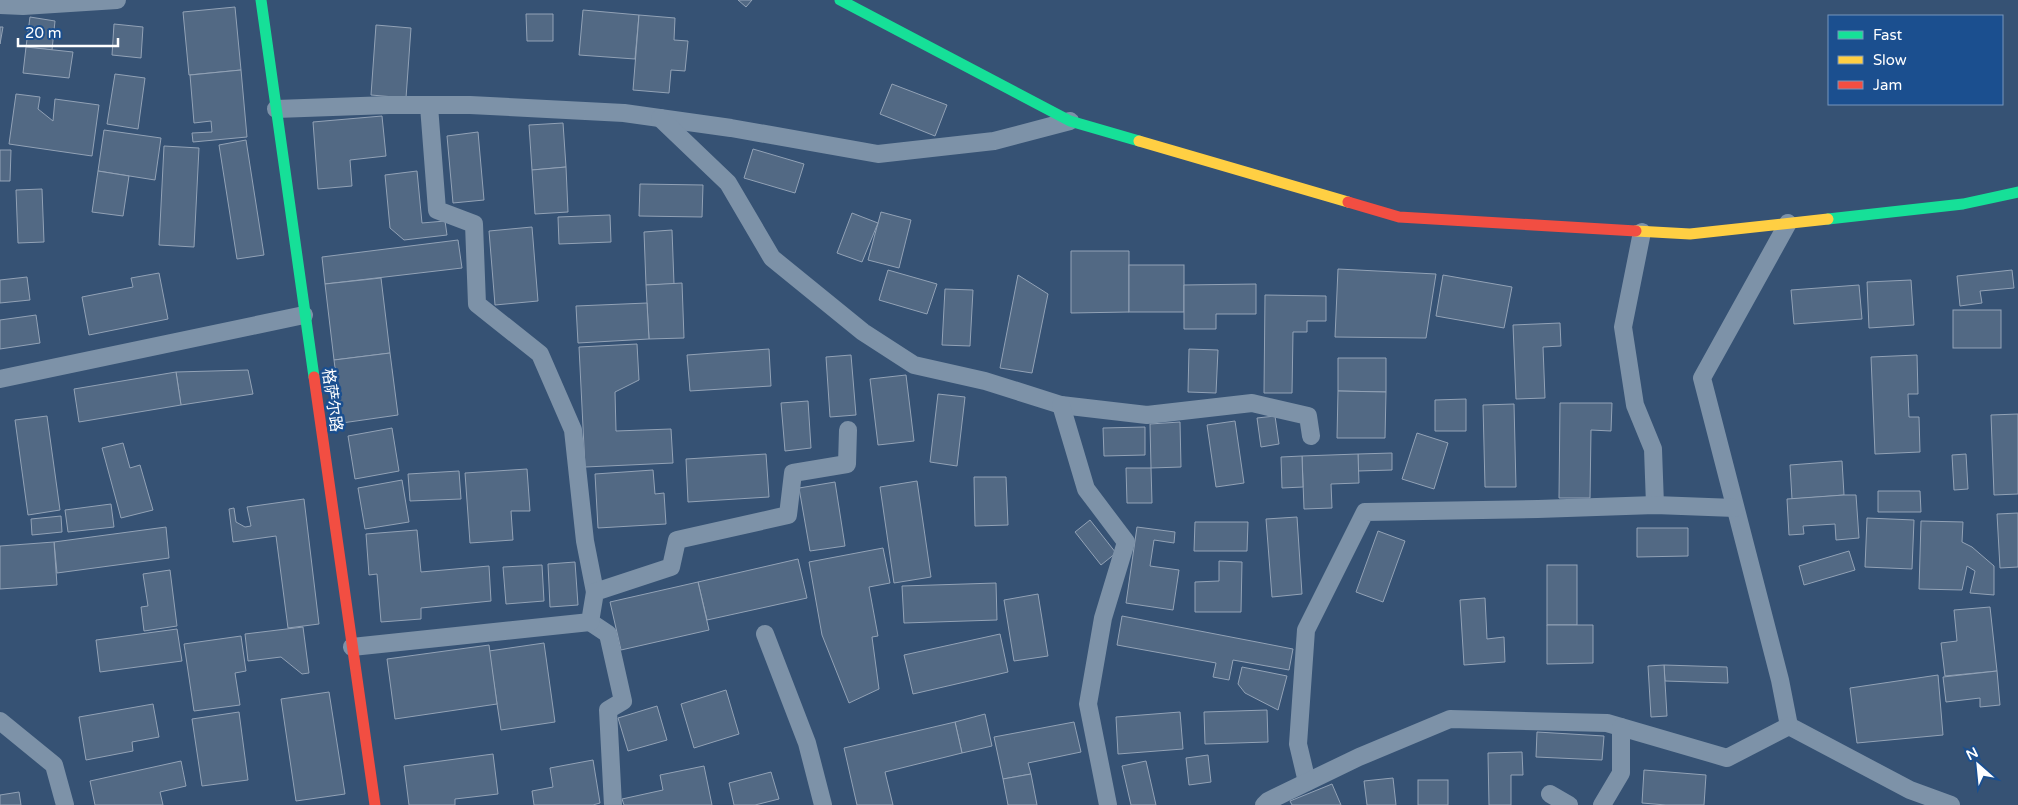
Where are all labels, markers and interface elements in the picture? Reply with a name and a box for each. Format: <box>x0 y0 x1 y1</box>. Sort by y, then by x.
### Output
scale bar <box>18 15 118 47</box>
legend <box>1828 15 2003 105</box>
text: 20 m <box>25 24 62 42</box>
text: Fast <box>1873 26 1903 44</box>
text: Slow <box>1873 51 1907 69</box>
text: Jam <box>1873 76 1902 94</box>
street label: 格萨尔路 <box>318 367 346 433</box>
north arrow <box>1953 740 2003 790</box>
text: N <box>1963 744 1981 764</box>

